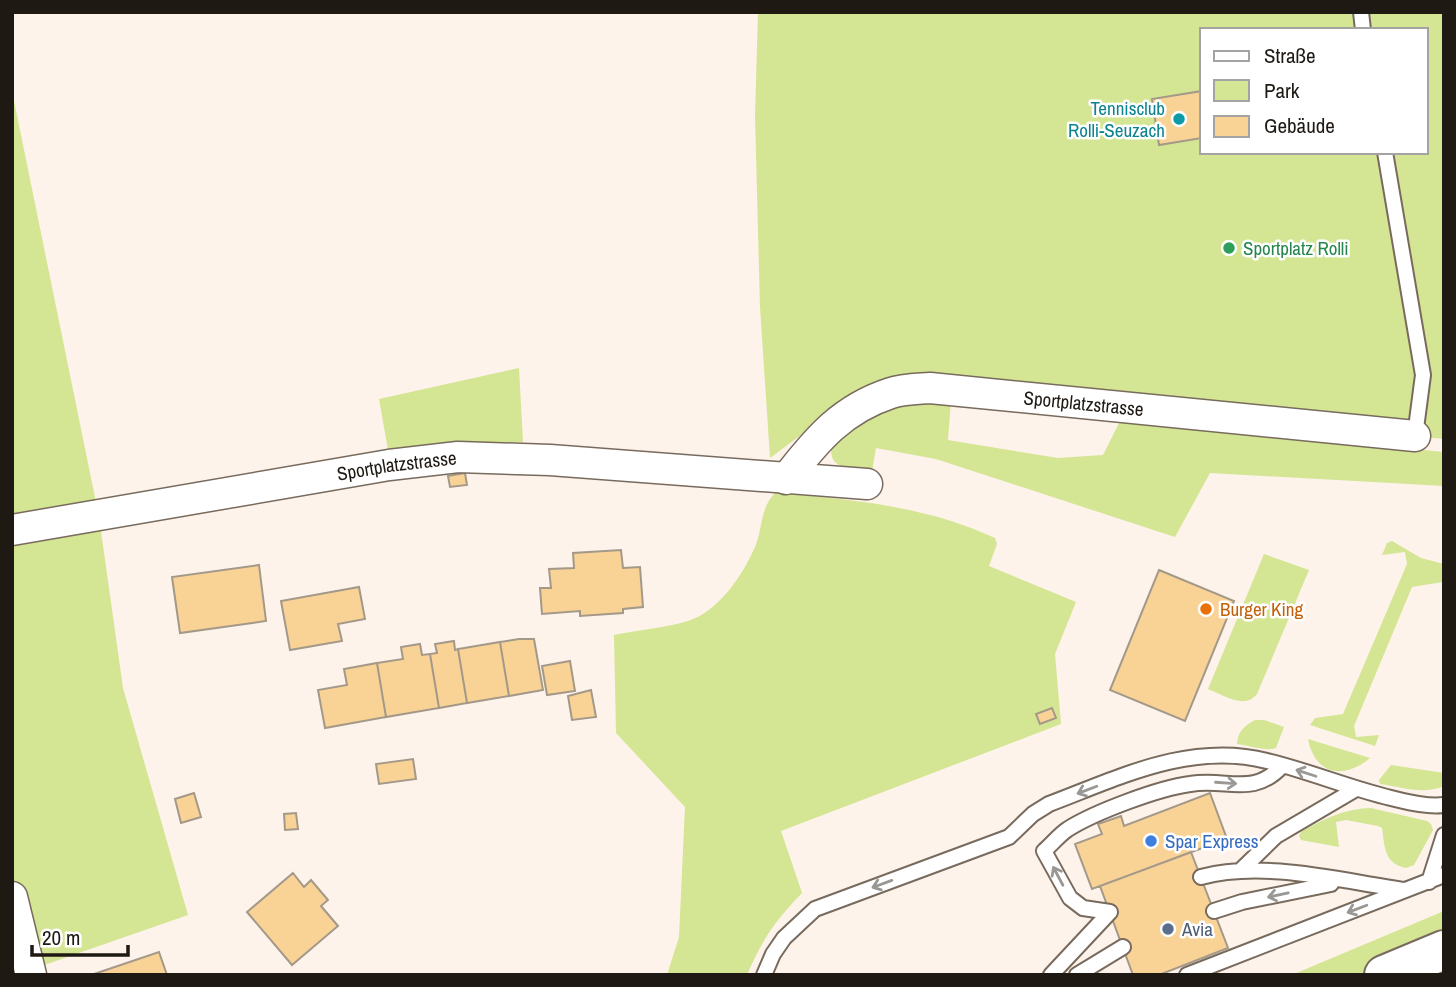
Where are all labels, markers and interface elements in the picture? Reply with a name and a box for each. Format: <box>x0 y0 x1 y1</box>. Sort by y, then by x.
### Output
legend <box>1200 28 1428 154</box>
text: Straße <box>1264 41 1316 70</box>
text: Park <box>1264 76 1300 105</box>
place label: Tennisclub Rolli-Seuzach <box>1068 95 1165 143</box>
marker: Tennisclub Rolli-Seuzach <box>1171 111 1187 127</box>
text: Gebäude <box>1264 111 1335 140</box>
place label: Sportplatz Rolli <box>1243 235 1349 261</box>
marker: Sportplatz Rolli <box>1221 240 1237 256</box>
street label: Sportplatzstrasse <box>1022 384 1145 422</box>
street label: Sportplatzstrasse <box>335 444 458 487</box>
place label: Burger King <box>1220 596 1303 622</box>
marker: Burger King <box>1198 601 1214 617</box>
one-way arrow <box>1296 766 1318 779</box>
one-way arrow <box>1214 777 1236 790</box>
one-way arrow <box>1076 785 1098 797</box>
place label: Spar Express <box>1165 828 1259 854</box>
marker: Spar Express <box>1143 833 1159 849</box>
one-way arrow <box>1051 867 1065 887</box>
one-way arrow <box>872 878 894 891</box>
one-way arrow <box>1267 888 1290 902</box>
one-way arrow <box>1347 904 1369 917</box>
scale bar <box>32 914 128 958</box>
place label: Avia <box>1181 916 1213 942</box>
marker: Avia <box>1160 921 1176 937</box>
text: 20 m <box>42 923 80 952</box>

